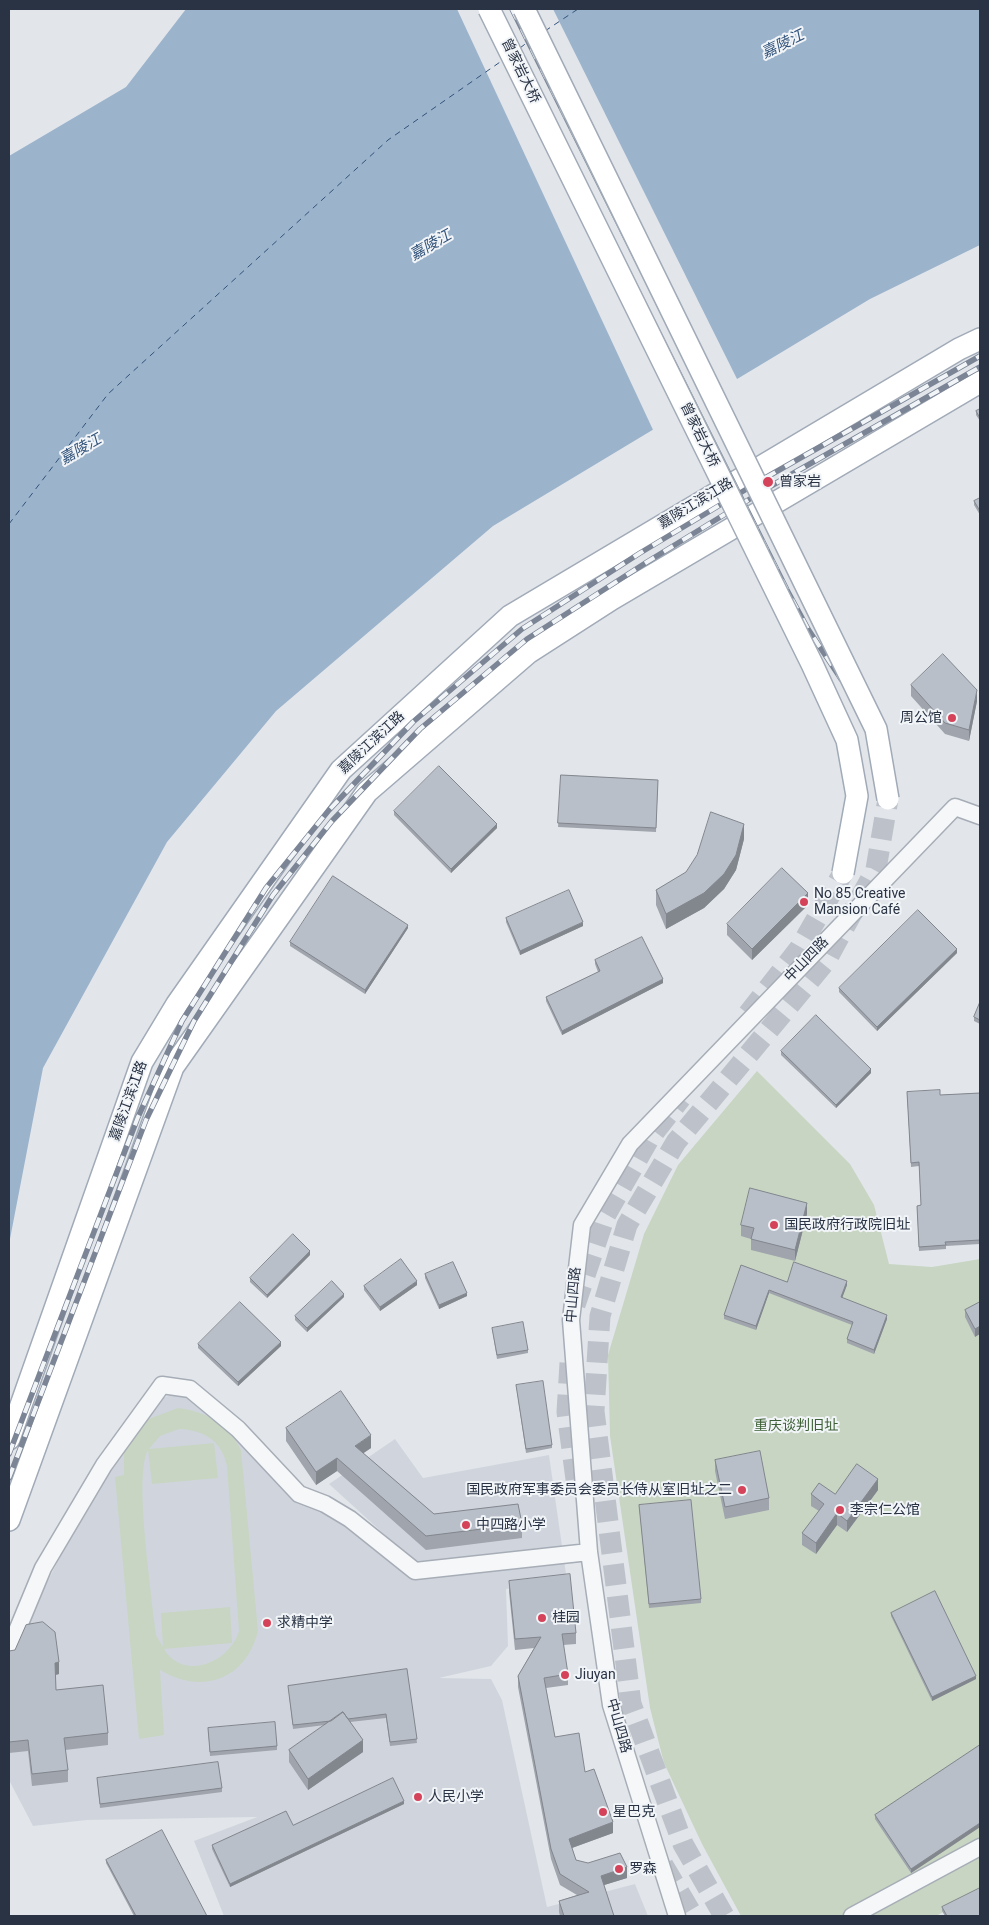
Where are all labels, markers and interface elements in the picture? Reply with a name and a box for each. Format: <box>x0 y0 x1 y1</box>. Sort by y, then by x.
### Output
water label: 嘉陵江 <box>759 27 807 63</box>
street label: 曾家岩大桥 <box>497 36 543 106</box>
water label: 嘉陵江 <box>407 227 455 265</box>
street label: 曾家岩大桥 <box>676 400 722 470</box>
water label: 嘉陵江 <box>57 431 105 469</box>
place label: 曾家岩 <box>779 474 821 490</box>
street label: 嘉陵江滨江路 <box>656 475 736 533</box>
marker: 曾家岩 <box>761 475 775 489</box>
street label: 嘉陵江滨江路 <box>336 708 408 778</box>
place label: 周公馆 <box>900 710 942 726</box>
marker: 周公馆 <box>946 712 958 724</box>
place label: No 85 Creative Mansion Café <box>814 886 906 919</box>
marker: No 85 Creative Mansion Café <box>798 896 810 908</box>
street label: 中山四路 <box>782 934 832 986</box>
street label: 嘉陵江滨江路 <box>107 1059 151 1143</box>
place label: 国民政府行政院旧址 <box>784 1217 910 1233</box>
marker: 国民政府行政院旧址 <box>768 1219 780 1231</box>
street label: 中山四路 <box>563 1266 585 1324</box>
park label: 重庆谈判旧址 <box>754 1418 838 1434</box>
place label: 国民政府军事委员会委员长侍从室旧址之二 <box>466 1482 732 1498</box>
marker: 国民政府军事委员会委员长侍从室旧址之二 <box>736 1484 748 1496</box>
place label: 李宗仁公馆 <box>850 1502 920 1518</box>
marker: 李宗仁公馆 <box>834 1504 846 1516</box>
place label: 中四路小学 <box>476 1517 546 1533</box>
marker: 中四路小学 <box>460 1519 472 1531</box>
place label: 桂园 <box>552 1610 580 1626</box>
marker: 桂园 <box>536 1612 548 1624</box>
place label: 求精中学 <box>277 1615 333 1631</box>
marker: 求精中学 <box>261 1617 273 1629</box>
place label: Jiuyan <box>575 1667 616 1683</box>
marker: Jiuyan <box>559 1669 571 1681</box>
street label: 中山四路 <box>602 1697 634 1755</box>
place label: 人民小学 <box>428 1789 484 1805</box>
marker: 人民小学 <box>412 1791 424 1803</box>
place label: 星巴克 <box>613 1804 655 1820</box>
marker: 星巴克 <box>597 1806 609 1818</box>
place label: 罗森 <box>629 1861 657 1877</box>
marker: 罗森 <box>613 1863 625 1875</box>

